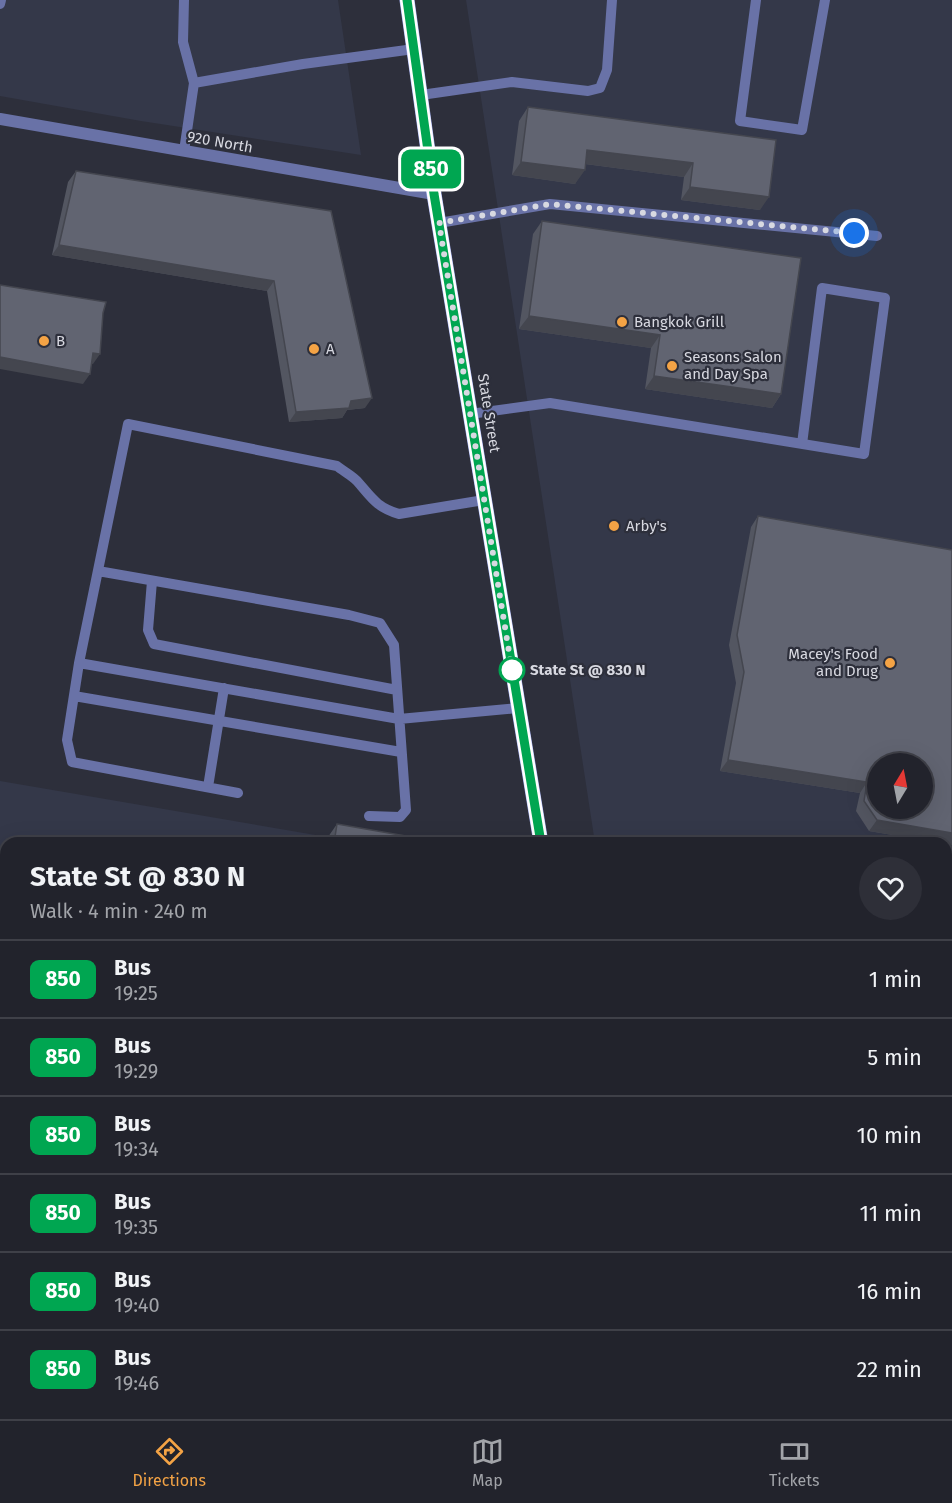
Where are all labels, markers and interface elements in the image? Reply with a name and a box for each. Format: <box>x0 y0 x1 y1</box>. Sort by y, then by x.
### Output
street label: 920 North <box>186 127 254 157</box>
line badge: 850 <box>396 150 466 188</box>
text: 850 <box>413 156 449 182</box>
your location <box>839 218 869 248</box>
place label: Bangkok Grill <box>634 313 725 331</box>
marker: Bangkok Grill <box>615 315 629 329</box>
place label: B <box>56 332 65 350</box>
marker: B <box>37 334 51 348</box>
place label: A <box>326 340 335 358</box>
marker: A <box>307 342 321 356</box>
place label: Seasons Salon and Day Spa <box>684 348 782 383</box>
marker: Seasons Salon and Day Spa <box>665 359 679 373</box>
street label: State Street <box>474 372 504 454</box>
place label: Arby's <box>626 517 667 535</box>
marker: Arby's <box>607 519 621 533</box>
place label: Macey's Food and Drug <box>788 645 878 680</box>
marker: Macey's Food and Drug <box>883 656 897 670</box>
marker: State St @ 830 N <box>499 657 525 683</box>
place label: State St @ 830 N <box>530 661 645 679</box>
north arrow <box>867 753 933 819</box>
map controls <box>867 753 933 819</box>
button: heart <box>859 857 922 920</box>
text: State St @ 830 N <box>30 860 245 893</box>
text: Walk · 4 min · 240 m <box>30 899 208 923</box>
text: Bus <box>114 954 151 981</box>
text: 850 <box>45 966 81 992</box>
text: 1 min <box>869 966 922 993</box>
text: 19:25 <box>114 981 158 1005</box>
text: Bus <box>114 1032 151 1059</box>
text: 850 <box>45 1044 81 1070</box>
text: 5 min <box>867 1044 922 1071</box>
text: 19:29 <box>114 1059 158 1083</box>
text: Bus <box>114 1110 151 1137</box>
text: 850 <box>45 1122 81 1148</box>
text: 10 min <box>856 1122 922 1149</box>
text: 19:34 <box>114 1137 159 1161</box>
text: Bus <box>114 1188 151 1215</box>
text: 850 <box>45 1200 81 1226</box>
text: 11 min <box>859 1200 922 1227</box>
text: 19:35 <box>114 1215 158 1239</box>
text: Bus <box>114 1266 151 1293</box>
text: 850 <box>45 1278 81 1304</box>
text: 16 min <box>857 1278 922 1305</box>
text: 19:40 <box>114 1293 160 1317</box>
text: Bus <box>114 1344 151 1371</box>
text: 850 <box>45 1356 81 1382</box>
text: 22 min <box>856 1356 922 1383</box>
text: 19:46 <box>114 1371 159 1395</box>
tab: Directions <box>133 1435 206 1490</box>
tab: Map <box>471 1435 504 1490</box>
tab: Tickets <box>769 1435 819 1490</box>

